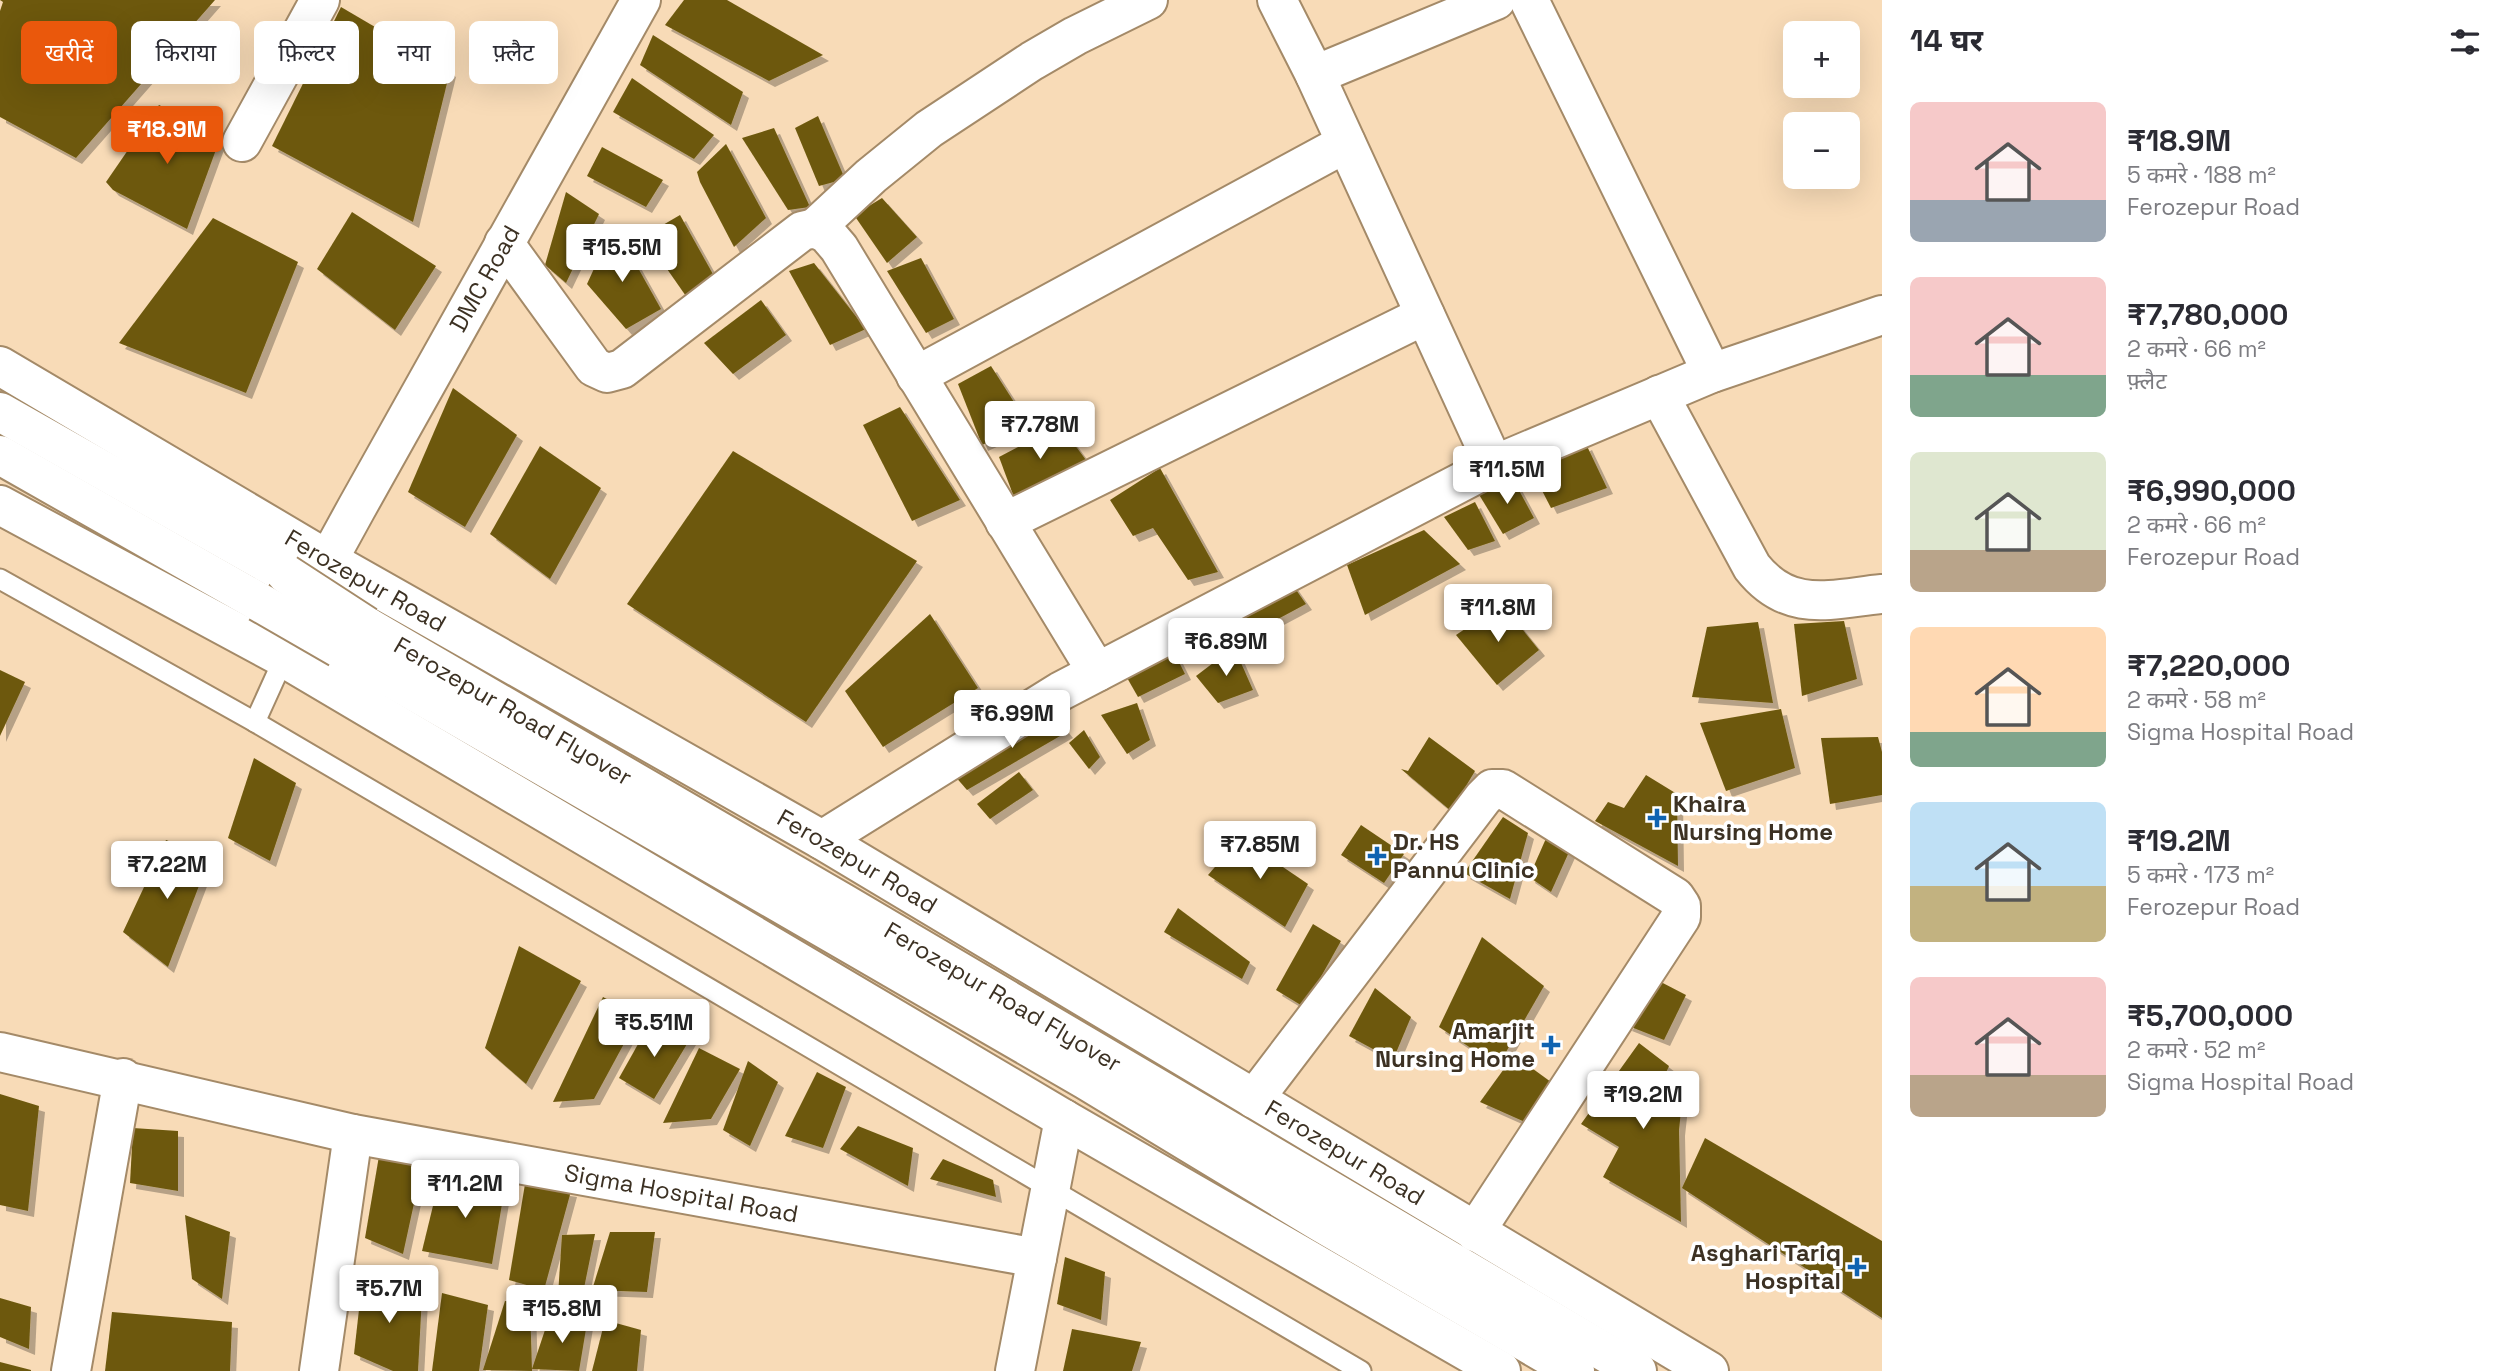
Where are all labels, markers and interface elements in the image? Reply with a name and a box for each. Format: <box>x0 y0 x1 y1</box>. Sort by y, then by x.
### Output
chip: खरीदें <box>21 21 117 84</box>
chip: किराया <box>131 21 240 84</box>
chip: फ़िल्टर <box>254 21 359 84</box>
chip: नया <box>373 21 455 84</box>
chip: फ़्लैट <box>469 21 558 84</box>
map controls <box>1783 21 1860 189</box>
button: + <box>1783 21 1860 98</box>
text: 14 घर <box>1910 21 1983 60</box>
icon: filters <box>2446 23 2484 61</box>
pin: ₹18.9M <box>110 106 224 166</box>
button: − <box>1783 112 1860 189</box>
text: ₹18.9M <box>127 114 207 144</box>
text: ₹18.9M <box>2127 121 2231 160</box>
icon: home <box>1966 130 2050 214</box>
text: 5 कमरे · 188 m² <box>2127 160 2276 190</box>
text: Ferozepur Road <box>2127 192 2300 222</box>
street label: DMC Road <box>442 220 527 337</box>
pin: ₹15.5M <box>565 224 679 284</box>
text: ₹15.5M <box>582 232 662 262</box>
text: ₹7,780,000 <box>2127 295 2289 334</box>
icon: home <box>1966 305 2050 389</box>
text: 2 कमरे · 66 m² <box>2127 334 2266 364</box>
text: फ़्लैट <box>2127 366 2167 396</box>
pin: ₹7.78M <box>983 402 1097 461</box>
text: ₹7.78M <box>1001 409 1079 439</box>
pin: ₹11.5M <box>1450 447 1564 506</box>
text: ₹11.5M <box>1469 454 1545 484</box>
text: ₹6,990,000 <box>2127 471 2296 510</box>
icon: home <box>1966 480 2050 564</box>
text: 2 कमरे · 66 m² <box>2127 510 2266 540</box>
street label: Ferozepur Road <box>280 522 452 639</box>
text: Ferozepur Road <box>2127 542 2300 572</box>
pin: ₹11.8M <box>1441 584 1555 644</box>
text: ₹11.8M <box>1460 592 1536 622</box>
pin: ₹6.89M <box>1169 618 1283 678</box>
text: ₹6.89M <box>1184 626 1268 656</box>
street label: Ferozepur Road Flyover <box>389 630 638 792</box>
text: ₹7,220,000 <box>2127 646 2291 685</box>
icon: home <box>1966 655 2050 739</box>
text: 2 कमरे · 58 m² <box>2127 685 2266 715</box>
pin: ₹6.99M <box>955 690 1069 750</box>
text: ₹6.99M <box>970 698 1054 728</box>
text: Sigma Hospital Road <box>2127 717 2354 747</box>
place label: Khaira Nursing Home <box>1673 788 1833 847</box>
street label: Ferozepur Road <box>772 802 943 920</box>
marker: Khaira Nursing Home <box>1647 808 1667 828</box>
text: ₹19.2M <box>2127 821 2231 860</box>
pin: ₹7.85M <box>1203 822 1317 881</box>
place label: Dr. HS Pannu Clinic <box>1393 826 1535 885</box>
text: ₹7.85M <box>1220 829 1300 859</box>
icon: home <box>1966 830 2050 914</box>
pin: ₹7.22M <box>110 842 224 901</box>
marker: Dr. HS Pannu Clinic <box>1367 846 1387 866</box>
text: ₹7.22M <box>127 849 207 879</box>
text: 5 कमरे · 173 m² <box>2127 860 2274 890</box>
text: Ferozepur Road <box>2127 892 2300 922</box>
street label: Ferozepur Road Flyover <box>879 915 1127 1079</box>
text: ₹5,700,000 <box>2127 996 2293 1035</box>
pin: ₹5.51M <box>597 1000 711 1059</box>
icon: home <box>1966 1005 2050 1089</box>
text: ₹5.51M <box>614 1007 694 1037</box>
place label: Amarjit Nursing Home <box>1375 1015 1535 1074</box>
marker: Amarjit Nursing Home <box>1541 1035 1561 1055</box>
text: 2 कमरे · 52 m² <box>2127 1035 2265 1065</box>
text: Sigma Hospital Road <box>2127 1067 2354 1097</box>
pin: ₹19.2M <box>1586 1072 1700 1131</box>
text: ₹19.2M <box>1603 1079 1683 1109</box>
street label: Ferozepur Road <box>1259 1093 1430 1212</box>
street label: Sigma Hospital Road <box>562 1157 801 1229</box>
pin: ₹11.2M <box>408 1160 522 1220</box>
text: ₹11.2M <box>427 1168 503 1198</box>
place label: Asghari Tariq Hospital <box>1691 1237 1841 1296</box>
marker: Asghari Tariq Hospital <box>1847 1257 1867 1277</box>
pin: ₹5.7M <box>340 1266 438 1325</box>
text: ₹5.7M <box>355 1273 423 1303</box>
pin: ₹15.8M <box>505 1286 619 1345</box>
text: ₹15.8M <box>522 1293 602 1323</box>

